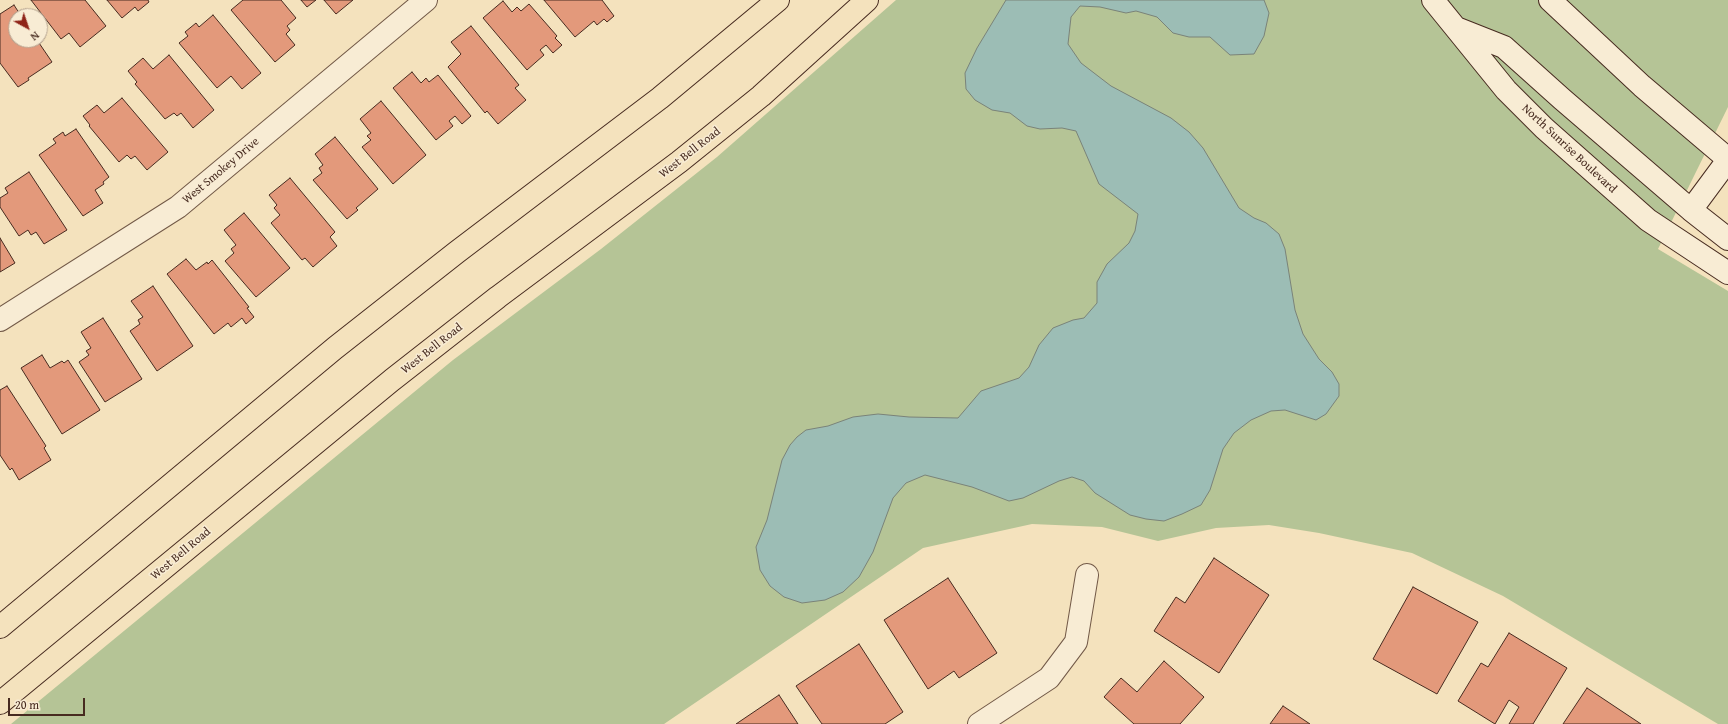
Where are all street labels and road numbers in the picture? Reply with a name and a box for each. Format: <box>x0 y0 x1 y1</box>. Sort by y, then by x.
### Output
street label: North Sunrise Boulevard <box>1519 101 1619 197</box>
street label: West Bell Road <box>656 125 724 181</box>
street label: West Smokey Drive <box>180 135 262 207</box>
street label: West Bell Road <box>398 321 466 377</box>
street label: West Bell Road <box>148 525 214 583</box>

